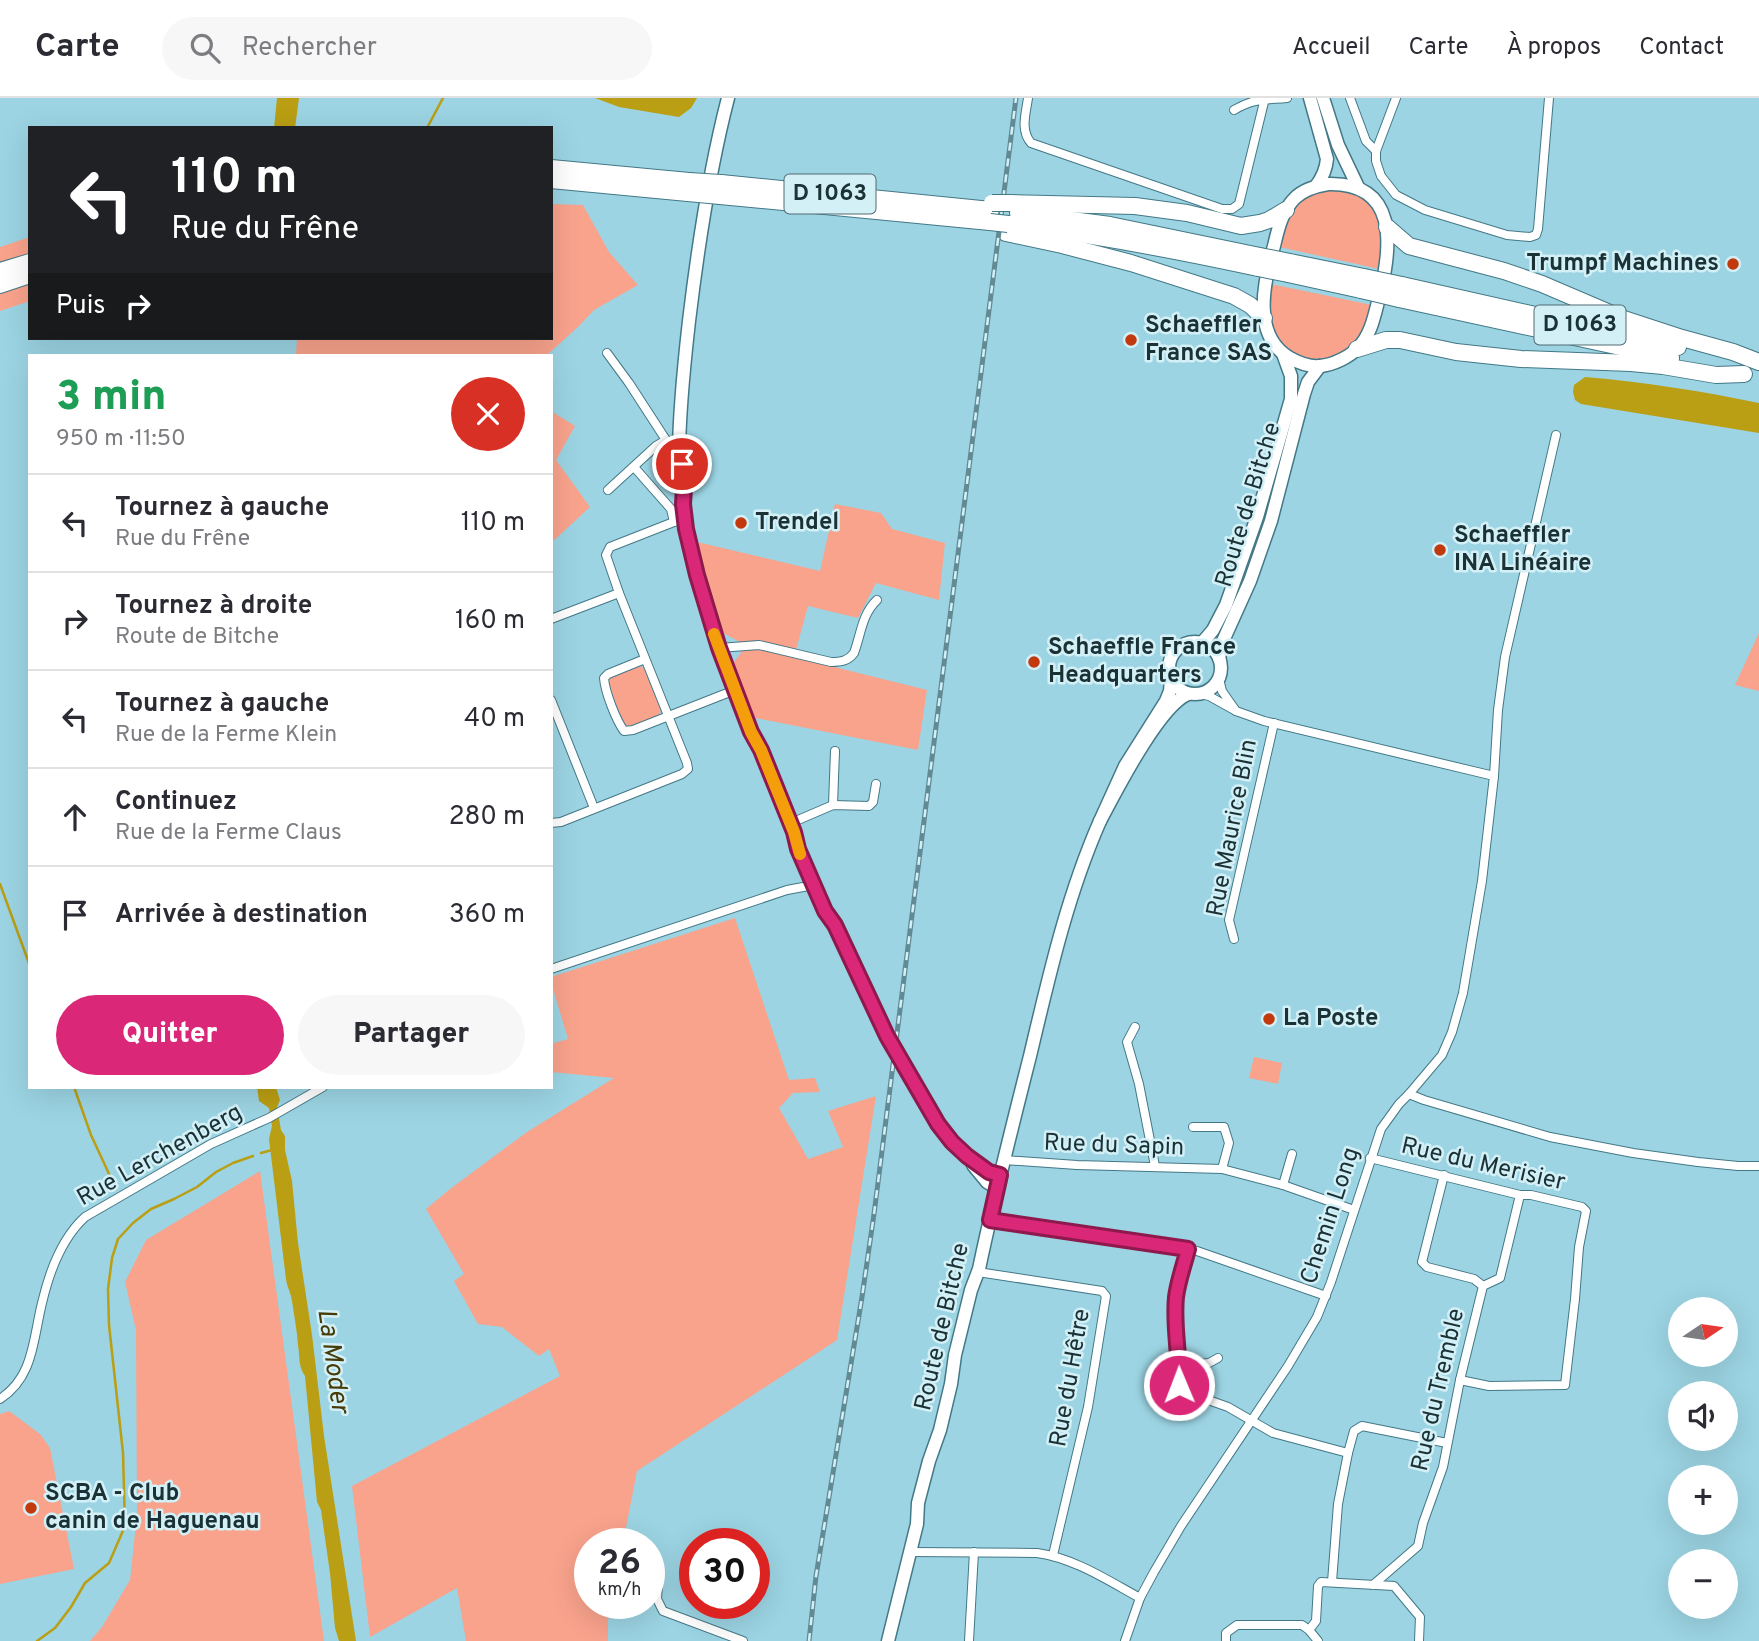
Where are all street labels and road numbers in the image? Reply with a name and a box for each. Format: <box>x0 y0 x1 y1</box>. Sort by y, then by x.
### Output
road number: D 1063 <box>784 174 876 214</box>
road number: D 1063 <box>1534 306 1626 344</box>
street label: Route de Bitche <box>1210 419 1288 591</box>
street label: Rue Maurice Blin <box>1201 737 1265 919</box>
street label: Rue Lerchenberg <box>72 1098 248 1214</box>
street label: Rue du Sapin <box>1043 1129 1185 1163</box>
street label: Rue du Merisier <box>1398 1132 1568 1198</box>
street label: Chemin Long <box>1295 1144 1367 1288</box>
street label: Route de Bitche <box>909 1240 977 1414</box>
street label: Rue du Tremble <box>1406 1306 1472 1474</box>
street label: Rue du Hêtre <box>1044 1307 1098 1449</box>

